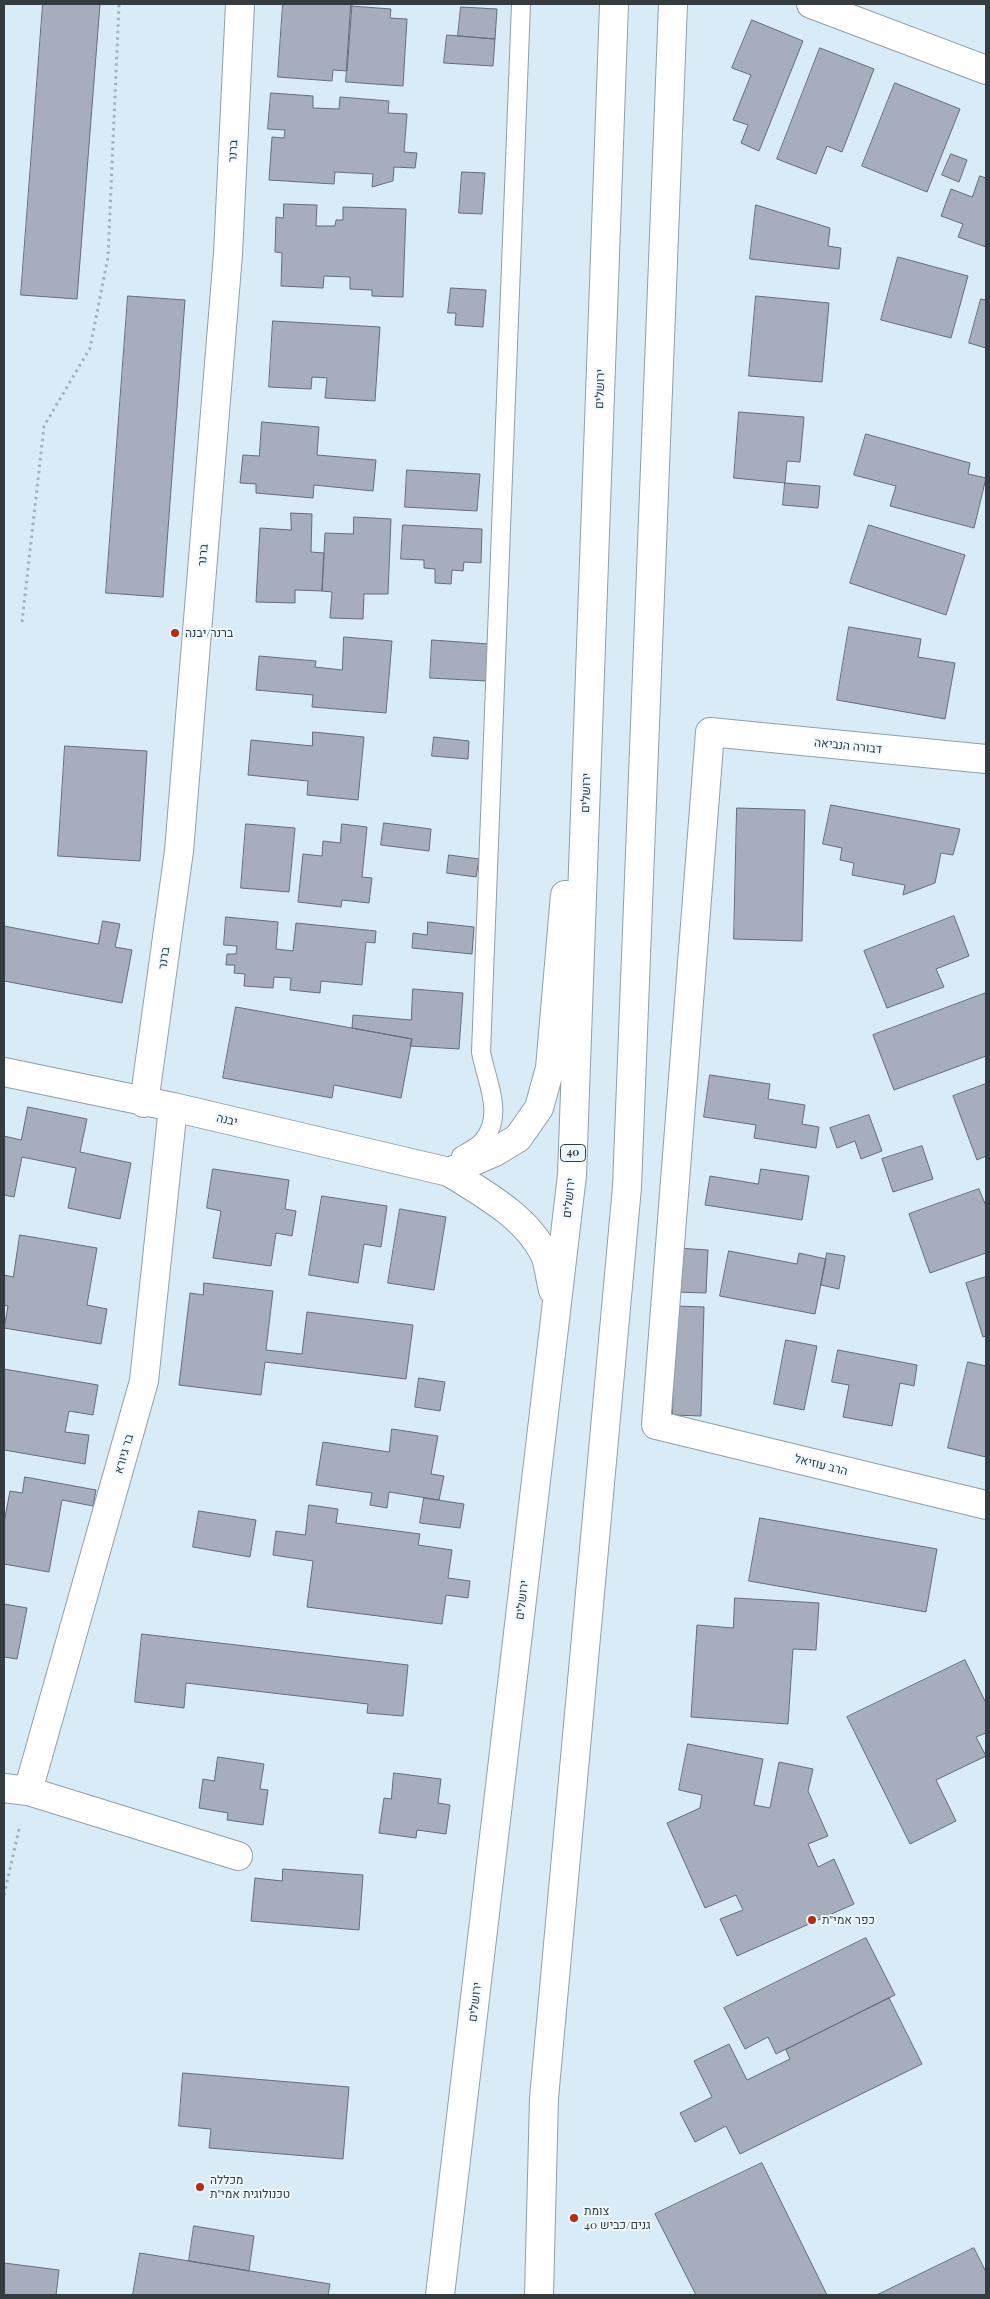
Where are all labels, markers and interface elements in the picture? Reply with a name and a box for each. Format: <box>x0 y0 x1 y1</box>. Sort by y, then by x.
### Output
street label: ברנר <box>225 139 241 163</box>
street label: ירושלים <box>592 369 608 409</box>
street label: ברנר <box>195 543 211 567</box>
place label: ברנר/יבנה <box>185 626 233 640</box>
marker: ברנר/יבנה <box>169 627 181 639</box>
street label: דבורה הנביאה <box>813 735 883 757</box>
street label: ירושלים <box>578 773 594 813</box>
street label: ברנר <box>155 946 173 970</box>
street label: יבנה <box>215 1111 239 1129</box>
road number: 40 <box>560 1144 586 1162</box>
street label: ירושלים <box>560 1177 578 1219</box>
street label: בר גיורא <box>111 1433 137 1475</box>
street label: הרב עוזיאל <box>793 1451 849 1479</box>
street label: ירושלים <box>512 1579 532 1621</box>
place label: כפר אמי"ת <box>822 1913 875 1927</box>
marker: כפר אמי"ת <box>806 1914 818 1926</box>
street label: ירושלים <box>465 1981 485 2023</box>
place label: מכללה טכנולוגית אמי"ת <box>210 2173 290 2201</box>
marker: מכללה טכנולוגית אמי"ת <box>194 2181 206 2193</box>
place label: צומת גנים/כביש 40 <box>584 2204 651 2232</box>
marker: צומת גנים/כביש 40 <box>568 2212 580 2224</box>

